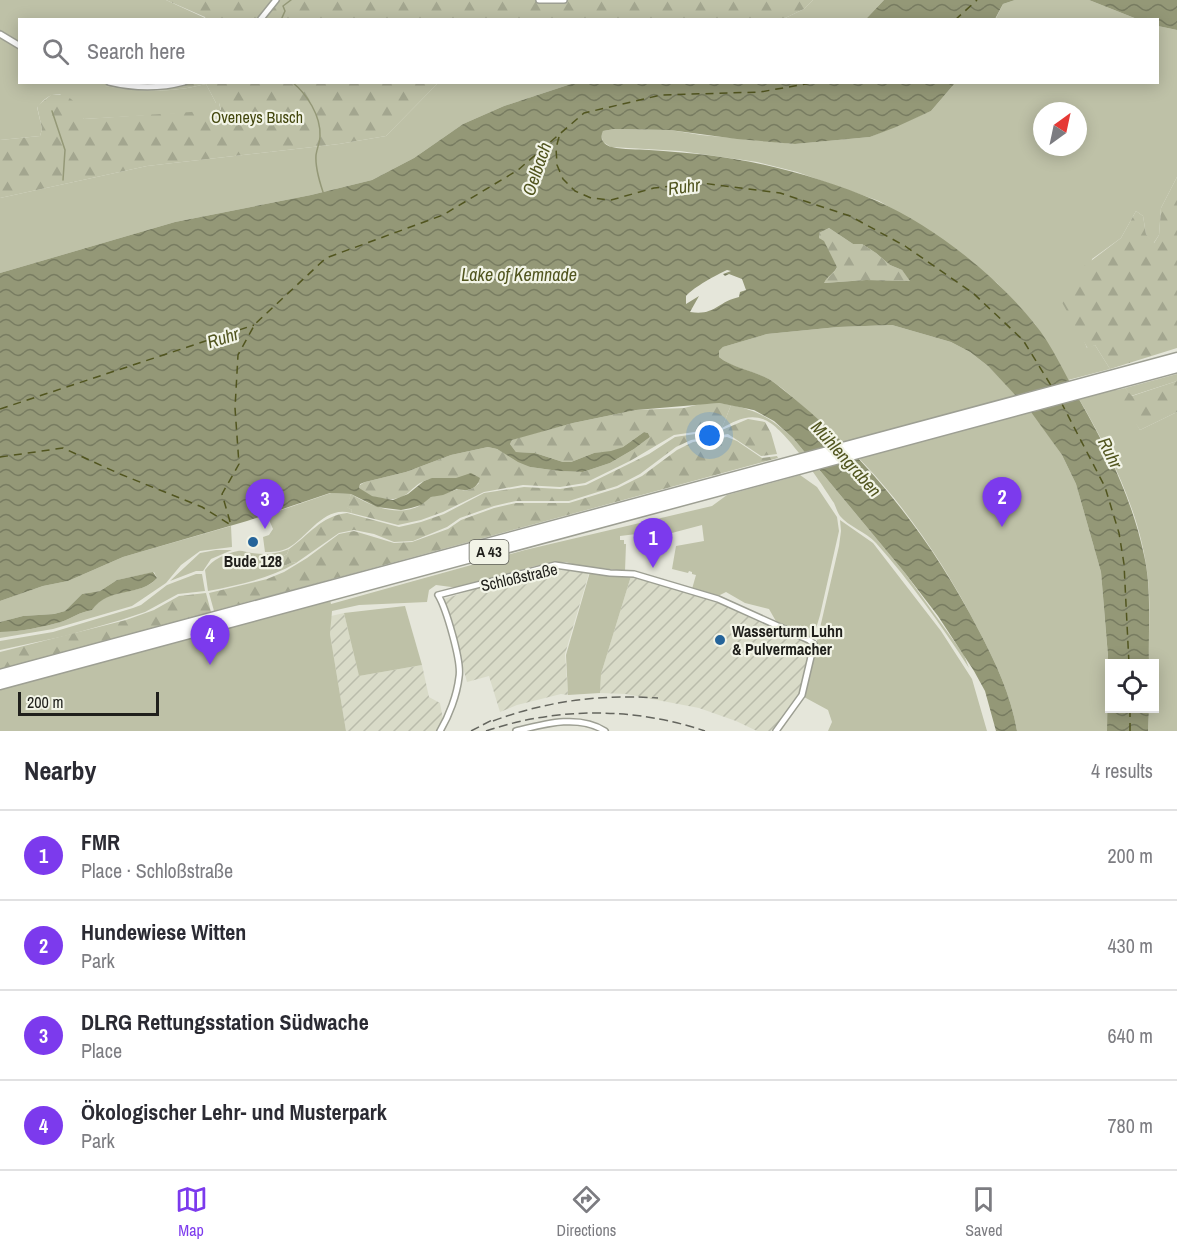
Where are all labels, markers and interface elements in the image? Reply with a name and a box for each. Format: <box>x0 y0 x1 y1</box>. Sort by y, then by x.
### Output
search box <box>18 18 1159 84</box>
icon: search <box>39 35 72 68</box>
text: Search here <box>87 36 185 66</box>
north arrow <box>1033 102 1087 156</box>
park label: Oveneys Busch <box>211 106 303 128</box>
water label: Oelbach <box>516 139 557 199</box>
water label: Ruhr <box>667 172 702 201</box>
water label: Lake of Kemnade <box>461 262 577 287</box>
water label: Ruhr <box>204 321 243 354</box>
water label: Mühlengraben <box>806 415 887 502</box>
your location <box>695 421 724 450</box>
water label: Ruhr <box>1092 433 1129 474</box>
pin: 2 <box>982 478 1022 527</box>
pin: 3 <box>246 480 284 529</box>
pin: 1 <box>634 518 672 568</box>
marker: Bude 128 <box>246 535 260 549</box>
road number: A 43 <box>470 540 508 564</box>
place label: Bude 128 <box>224 550 282 572</box>
street label: Schloßstraße <box>479 558 559 596</box>
pin: 4 <box>190 616 230 665</box>
place label: Wasserturm Luhn & Pulvermacher <box>732 620 843 660</box>
marker: Wasserturm Luhn & Pulvermacher <box>713 633 727 647</box>
map controls <box>1105 659 1159 713</box>
button: locate <box>1105 659 1159 713</box>
scale bar <box>18 689 159 716</box>
text: 200 m <box>27 691 63 713</box>
text: Nearby <box>24 753 96 788</box>
text: 4 results <box>1091 757 1153 784</box>
text: FMR <box>81 827 120 857</box>
text: 1 <box>39 842 48 869</box>
text: 200 m <box>1107 842 1153 869</box>
text: Place · Schloßstraße <box>81 857 233 884</box>
text: Hundewiese Witten <box>81 917 246 947</box>
text: 2 <box>39 932 48 959</box>
text: 430 m <box>1107 932 1153 959</box>
text: Park <box>81 947 115 974</box>
text: DLRG Rettungsstation Südwache <box>81 1007 369 1037</box>
text: 3 <box>39 1022 48 1049</box>
text: 640 m <box>1107 1022 1153 1049</box>
text: Place <box>81 1037 122 1064</box>
text: Ökologischer Lehr- und Musterpark <box>81 1097 387 1127</box>
text: 4 <box>39 1112 48 1139</box>
text: 780 m <box>1107 1112 1153 1139</box>
text: Park <box>81 1127 115 1154</box>
tab: Map <box>175 1183 208 1241</box>
tab: Directions <box>557 1183 616 1241</box>
tab: Saved <box>965 1183 1003 1241</box>

